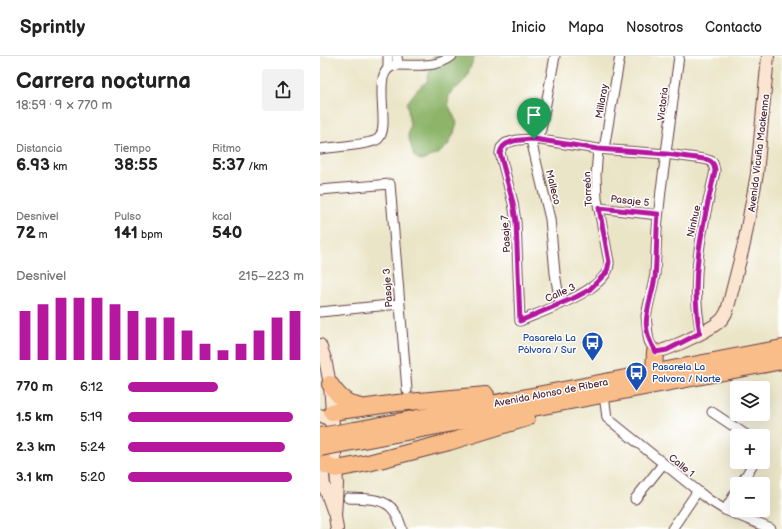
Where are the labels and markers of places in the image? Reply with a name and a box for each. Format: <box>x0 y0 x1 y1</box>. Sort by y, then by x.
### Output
pin <box>517 98 551 139</box>
bus stop icon: Pasarela La Pólvora / Sur <box>579 330 605 363</box>
place label: Pasarela La Pólvora / Sur <box>518 332 576 356</box>
bus stop icon: Pasarela La Polvora / Norte <box>623 359 649 392</box>
place label: Pasarela La Polvora / Norte <box>652 361 721 385</box>

